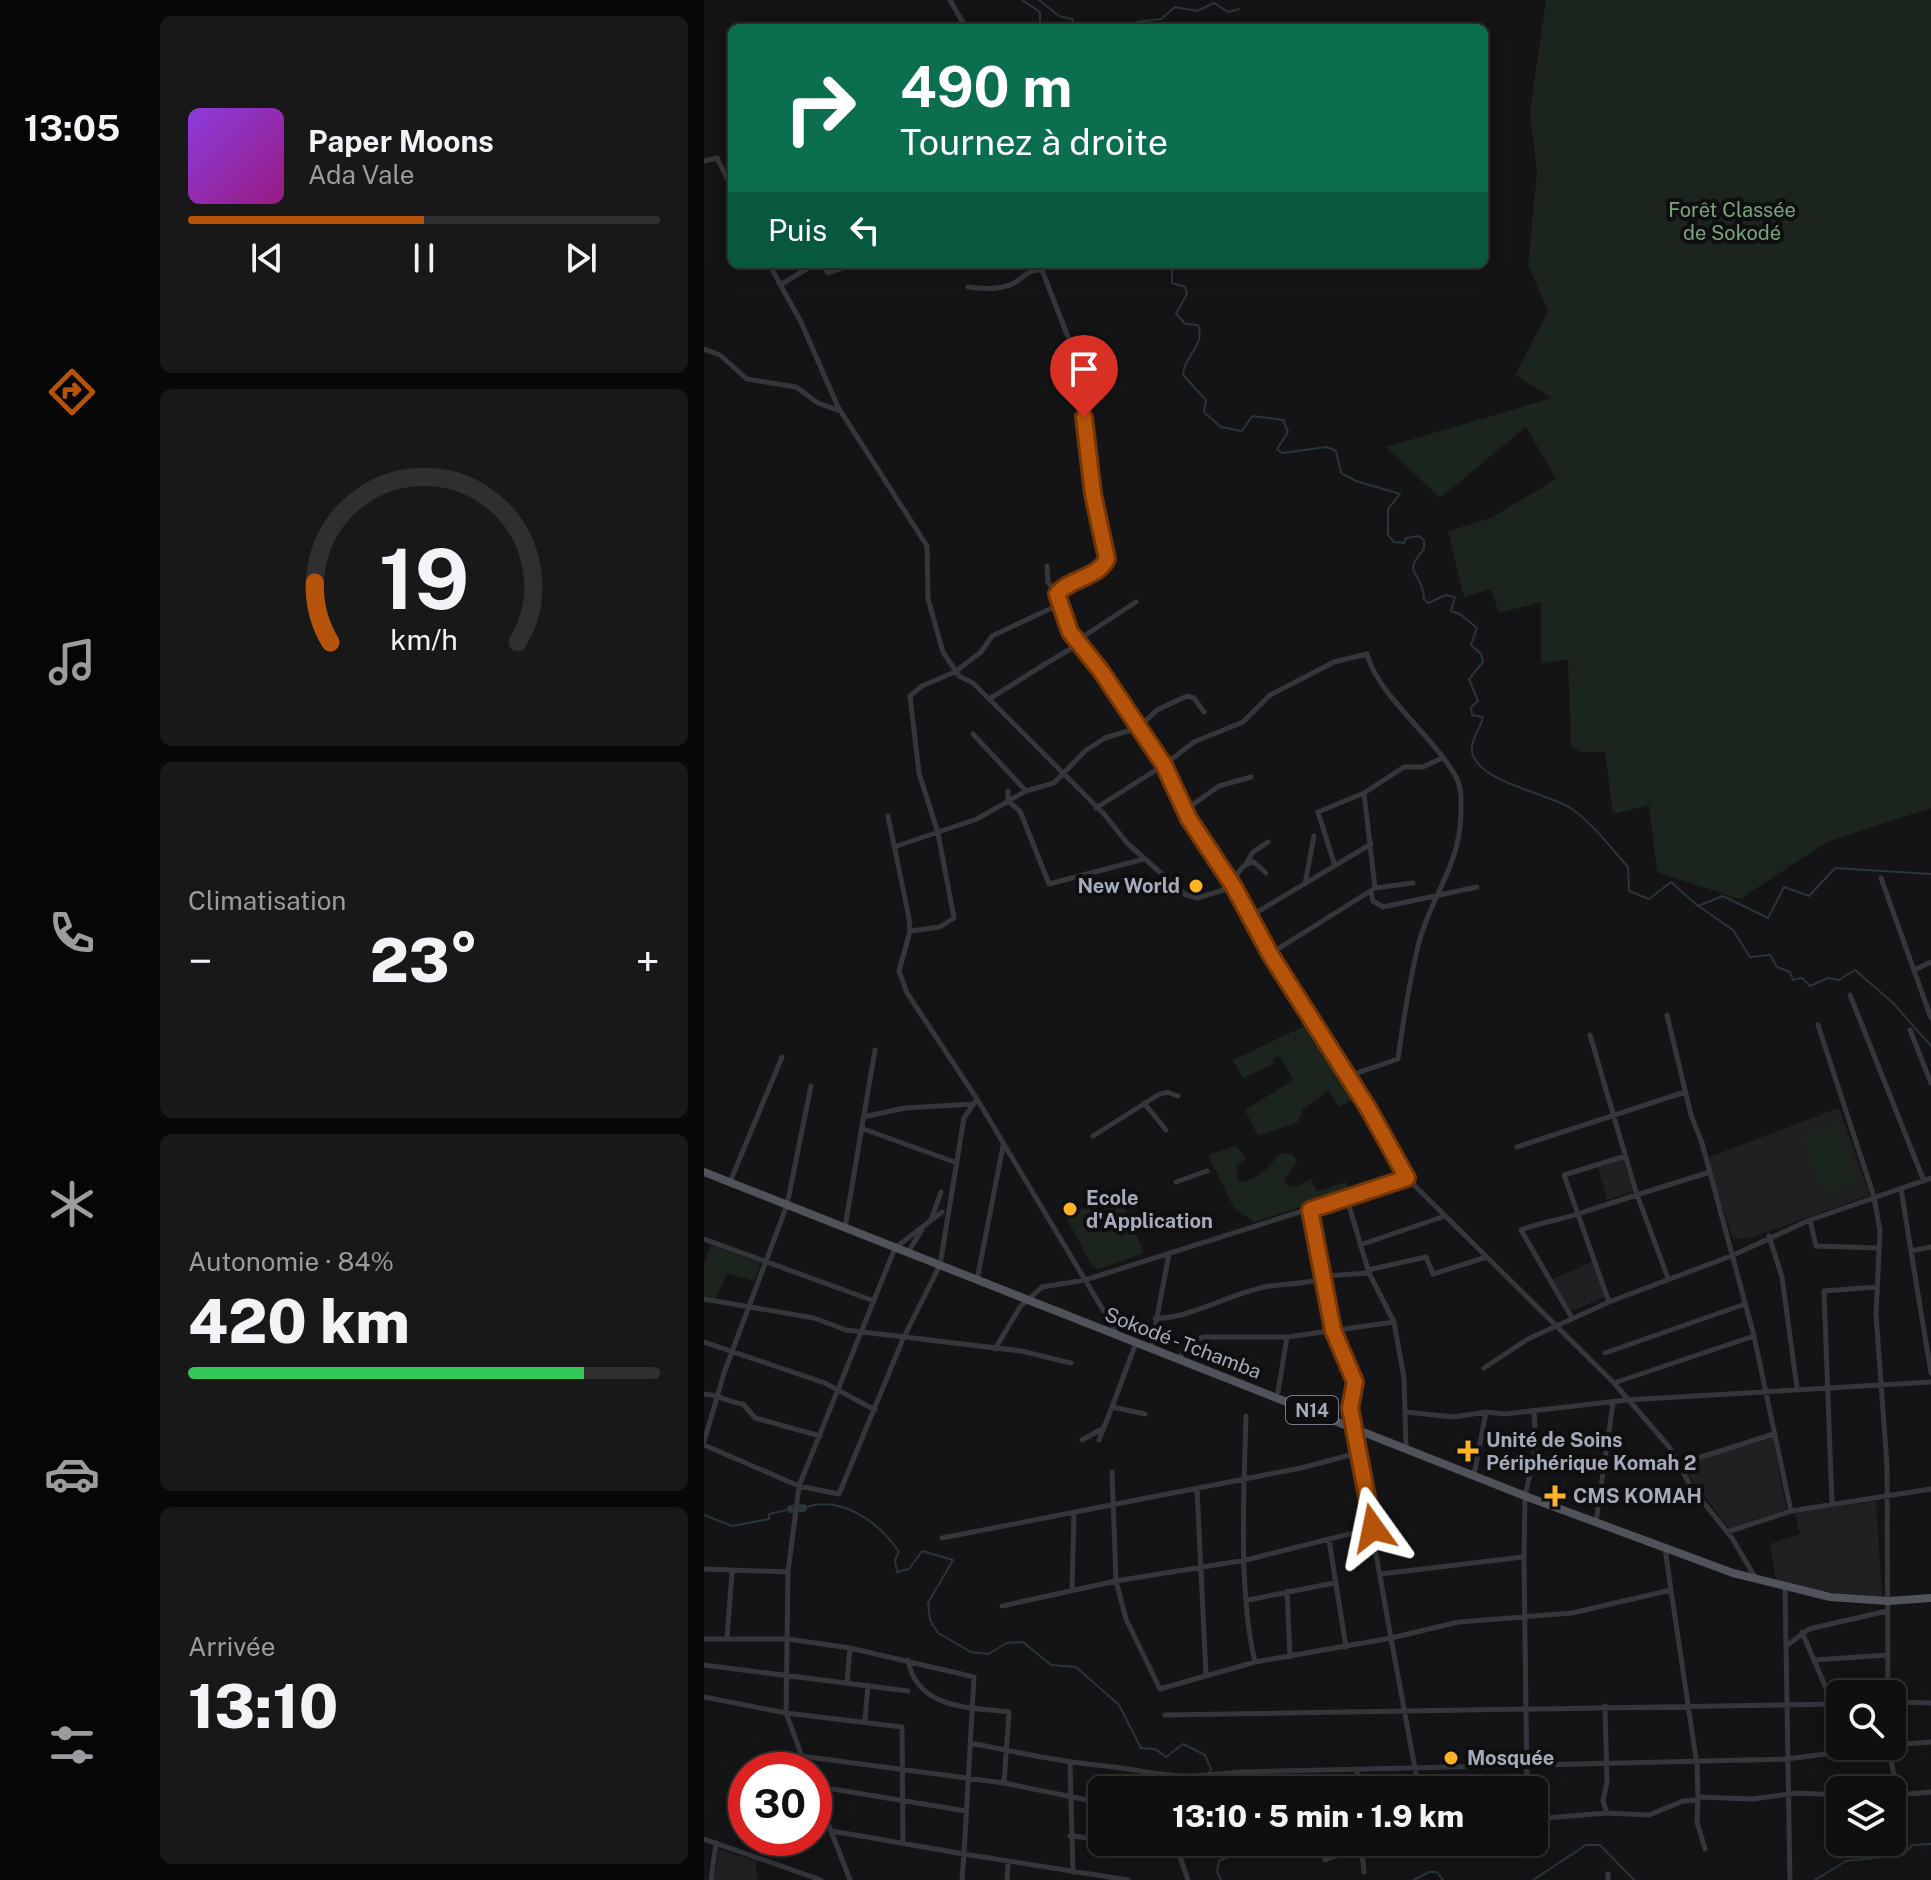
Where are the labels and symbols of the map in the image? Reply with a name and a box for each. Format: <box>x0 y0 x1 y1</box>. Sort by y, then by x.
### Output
park label: Forêt Classée de Sokodé <box>1668 198 1796 245</box>
pin <box>1050 335 1118 417</box>
place label: New World <box>1077 874 1180 898</box>
marker: New World <box>1187 877 1205 895</box>
place label: Ecole d'Application <box>1086 1186 1213 1233</box>
marker: Ecole d'Application <box>1061 1200 1079 1218</box>
street label: Sokodé - Tchamba <box>1101 1302 1265 1384</box>
road number: N14 <box>1286 1396 1338 1424</box>
place label: Unité de Soins Périphérique Komah 2 <box>1486 1428 1696 1475</box>
marker: Unité de Soins Périphérique Komah 2 <box>1457 1440 1479 1462</box>
place label: CMS KOMAH <box>1573 1484 1702 1508</box>
marker: CMS KOMAH <box>1544 1485 1566 1507</box>
position arrow <box>1331 1486 1415 1570</box>
place label: Mosquée <box>1467 1746 1554 1770</box>
marker: Mosquée <box>1442 1749 1460 1767</box>
speed limit sign: 30 <box>728 1752 832 1856</box>

